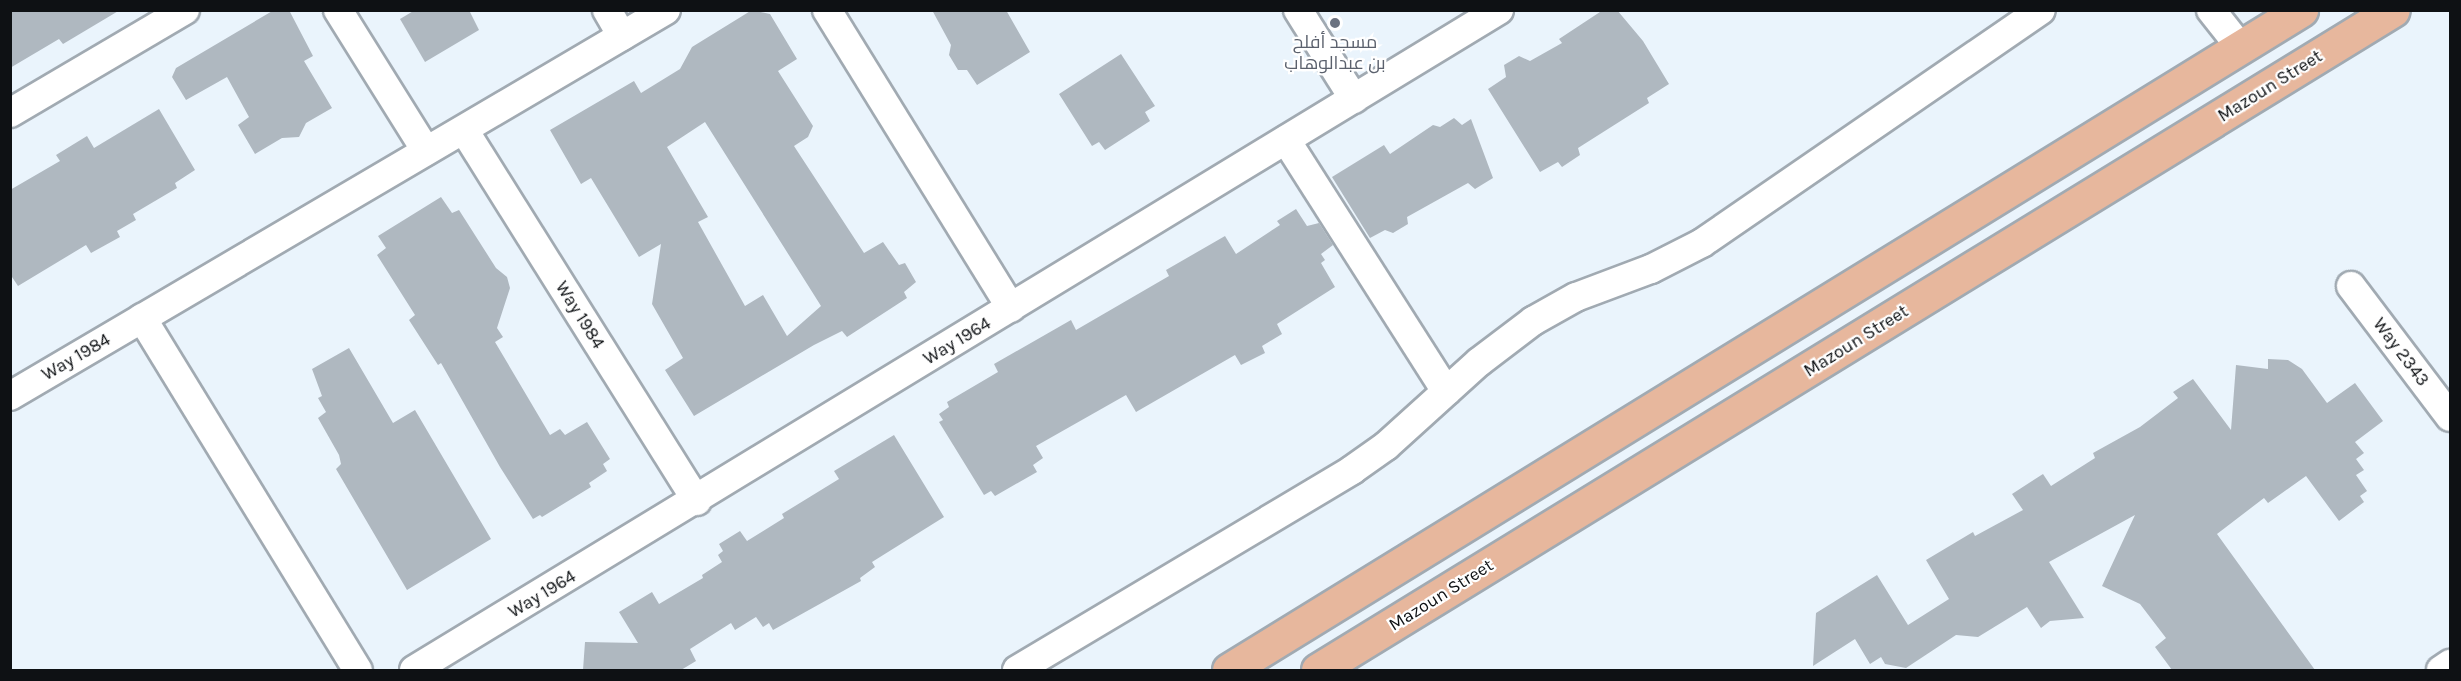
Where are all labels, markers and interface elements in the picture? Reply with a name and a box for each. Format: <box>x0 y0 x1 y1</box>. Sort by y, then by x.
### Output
marker: مسجد أفلح بن عبدالوهاب <box>1328 16 1342 30</box>
place label: مسجد أفلح بن عبدالوهاب <box>1284 32 1386 74</box>
street label: Mazoun Street <box>2214 45 2326 127</box>
street label: Way 1984 <box>551 277 609 353</box>
street label: Mazoun Street <box>1800 300 1912 382</box>
street label: Way 1964 <box>919 312 995 370</box>
street label: Way 2343 <box>2368 314 2434 390</box>
street label: Way 1984 <box>38 329 114 385</box>
street label: Mazoun Street <box>1385 554 1497 636</box>
street label: Way 1964 <box>504 565 580 623</box>

